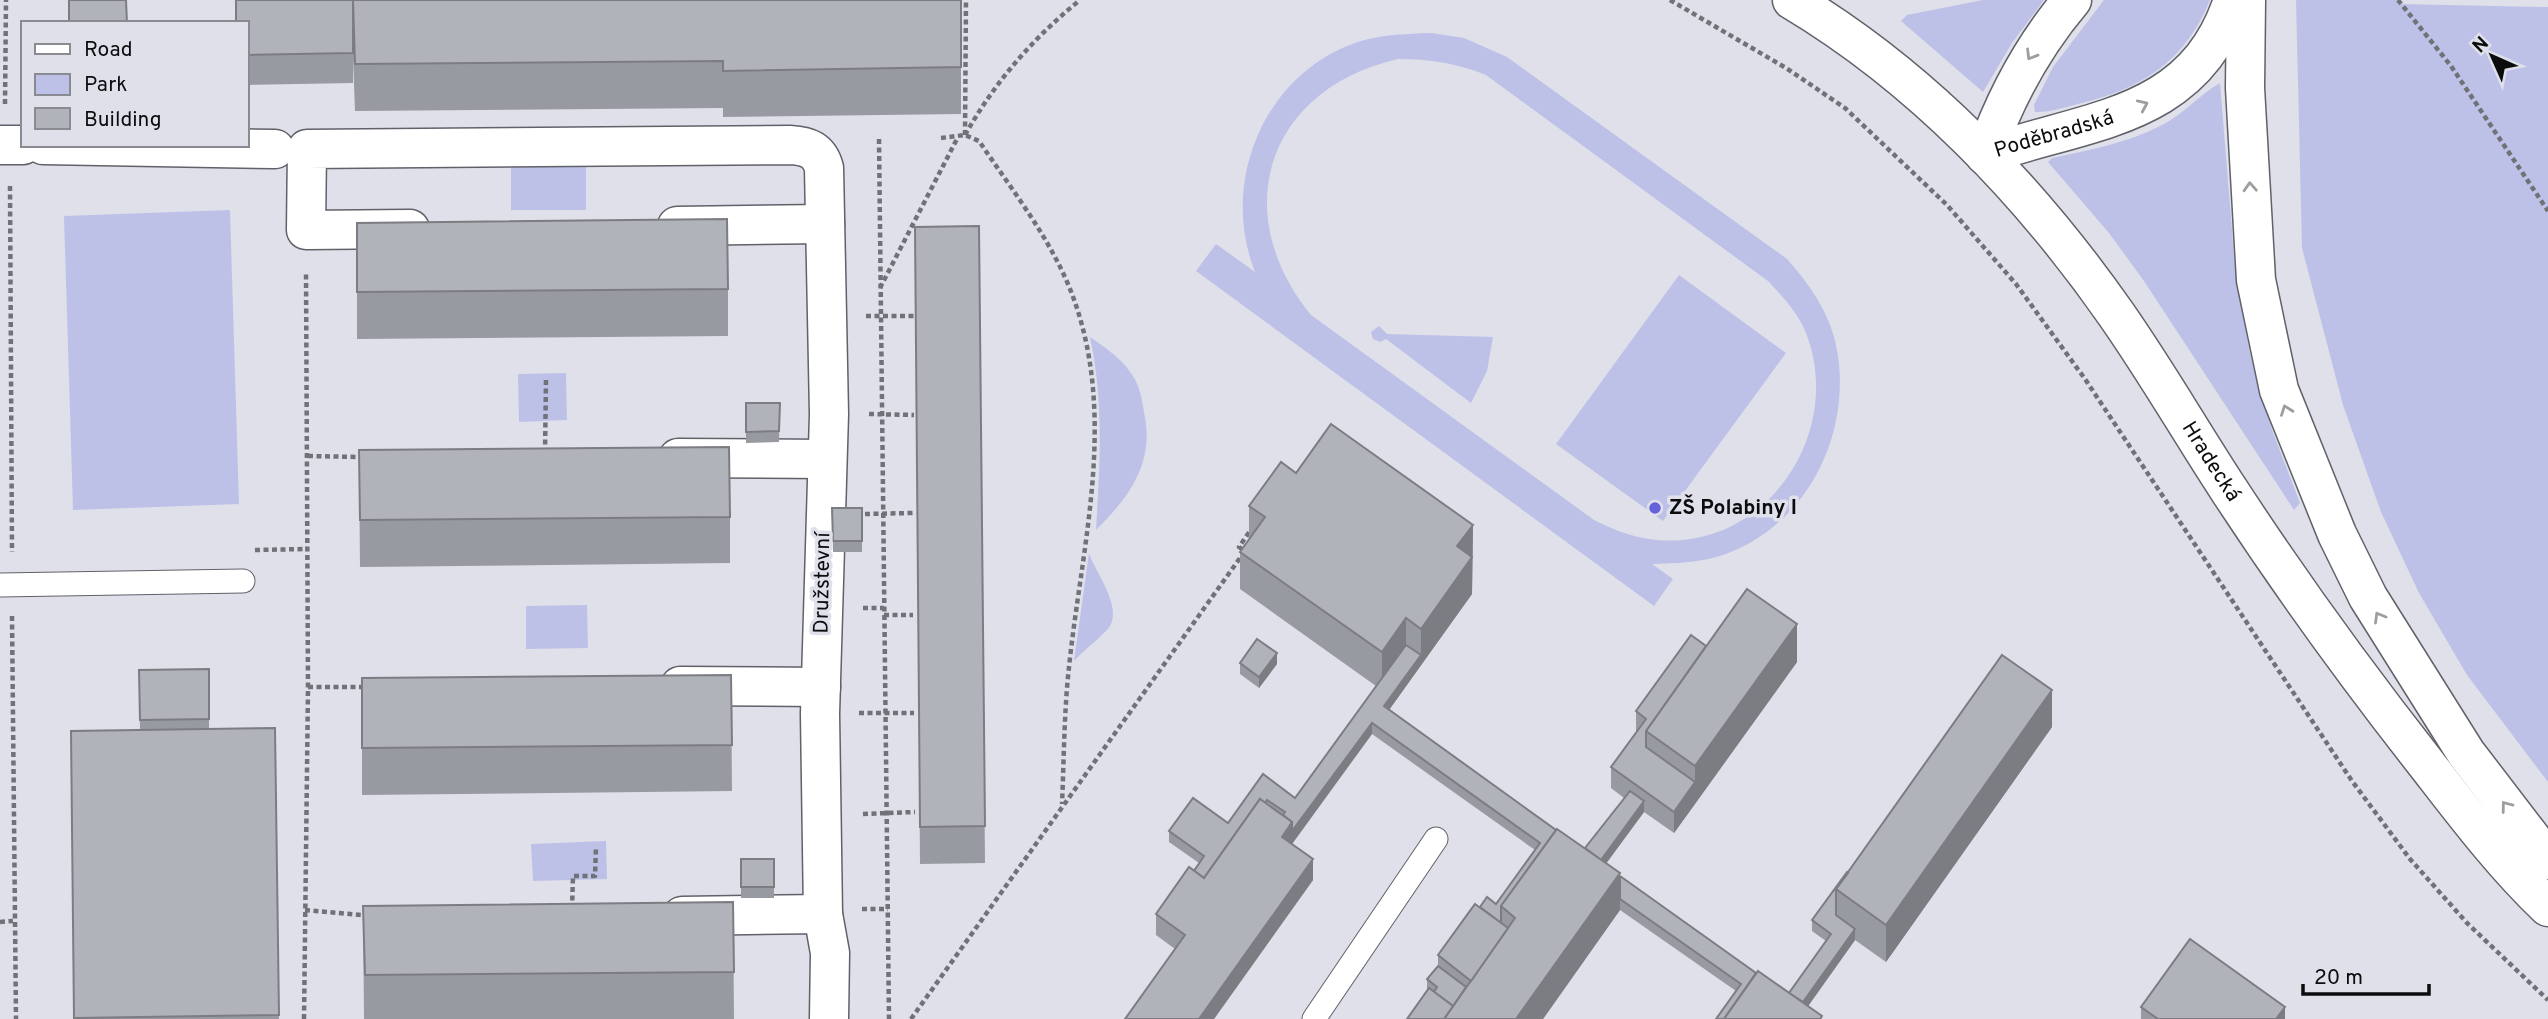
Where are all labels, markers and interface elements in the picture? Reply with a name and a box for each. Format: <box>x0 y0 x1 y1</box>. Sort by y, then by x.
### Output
legend <box>21 21 248 147</box>
north arrow <box>2457 21 2527 91</box>
text: N <box>2468 32 2495 59</box>
text: Road <box>84 37 133 64</box>
one-way arrow <box>2027 47 2040 60</box>
text: Park <box>84 72 127 99</box>
one-way arrow <box>2136 99 2148 113</box>
street label: Poděbradská <box>1991 104 2117 164</box>
text: Building <box>84 107 162 134</box>
one-way arrow <box>2243 181 2258 192</box>
one-way arrow <box>2280 405 2294 417</box>
street label: Hradecká <box>2175 416 2247 507</box>
place label: ZŠ Polabiny I <box>1669 494 1797 522</box>
marker: ZŠ Polabiny I <box>1647 500 1663 516</box>
street label: Družstevní <box>809 531 837 634</box>
one-way arrow <box>2374 612 2387 625</box>
one-way arrow <box>2502 801 2515 814</box>
scale bar <box>2303 953 2429 997</box>
text: 20 m <box>2314 965 2363 992</box>

